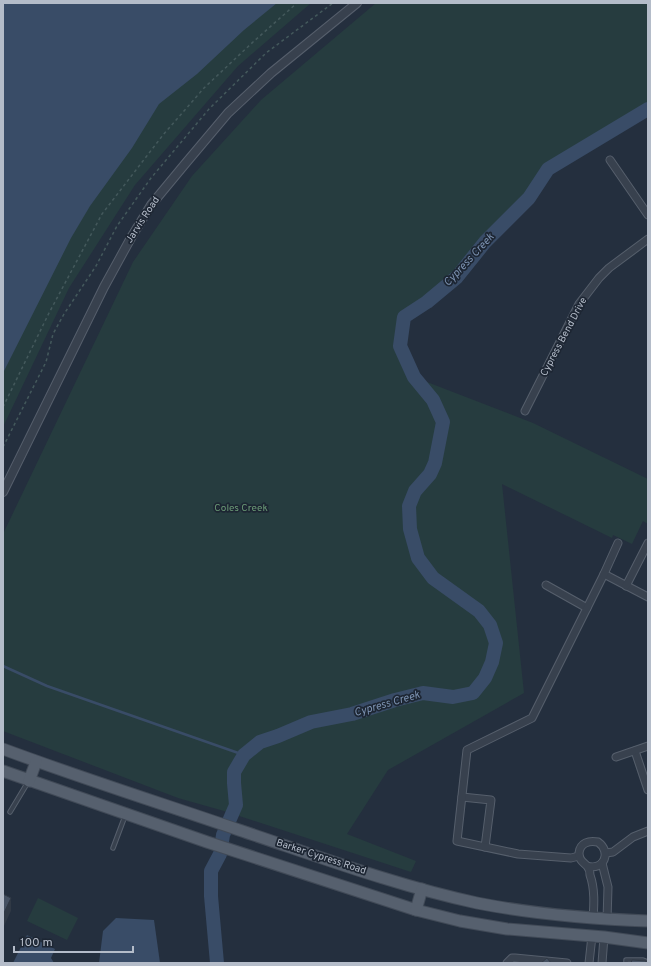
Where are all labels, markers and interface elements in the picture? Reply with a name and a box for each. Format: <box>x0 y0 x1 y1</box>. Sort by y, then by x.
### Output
street label: Jarvis Road <box>123 194 163 246</box>
water label: Cypress Creek <box>441 230 498 290</box>
street label: Cypress Bend Drive <box>538 295 590 379</box>
park label: Coles Creek <box>214 502 268 515</box>
water label: Cypress Creek <box>352 688 422 720</box>
street label: Barker Cypress Road <box>274 836 368 878</box>
scale bar <box>14 928 133 954</box>
text: 100 m <box>20 935 53 951</box>

